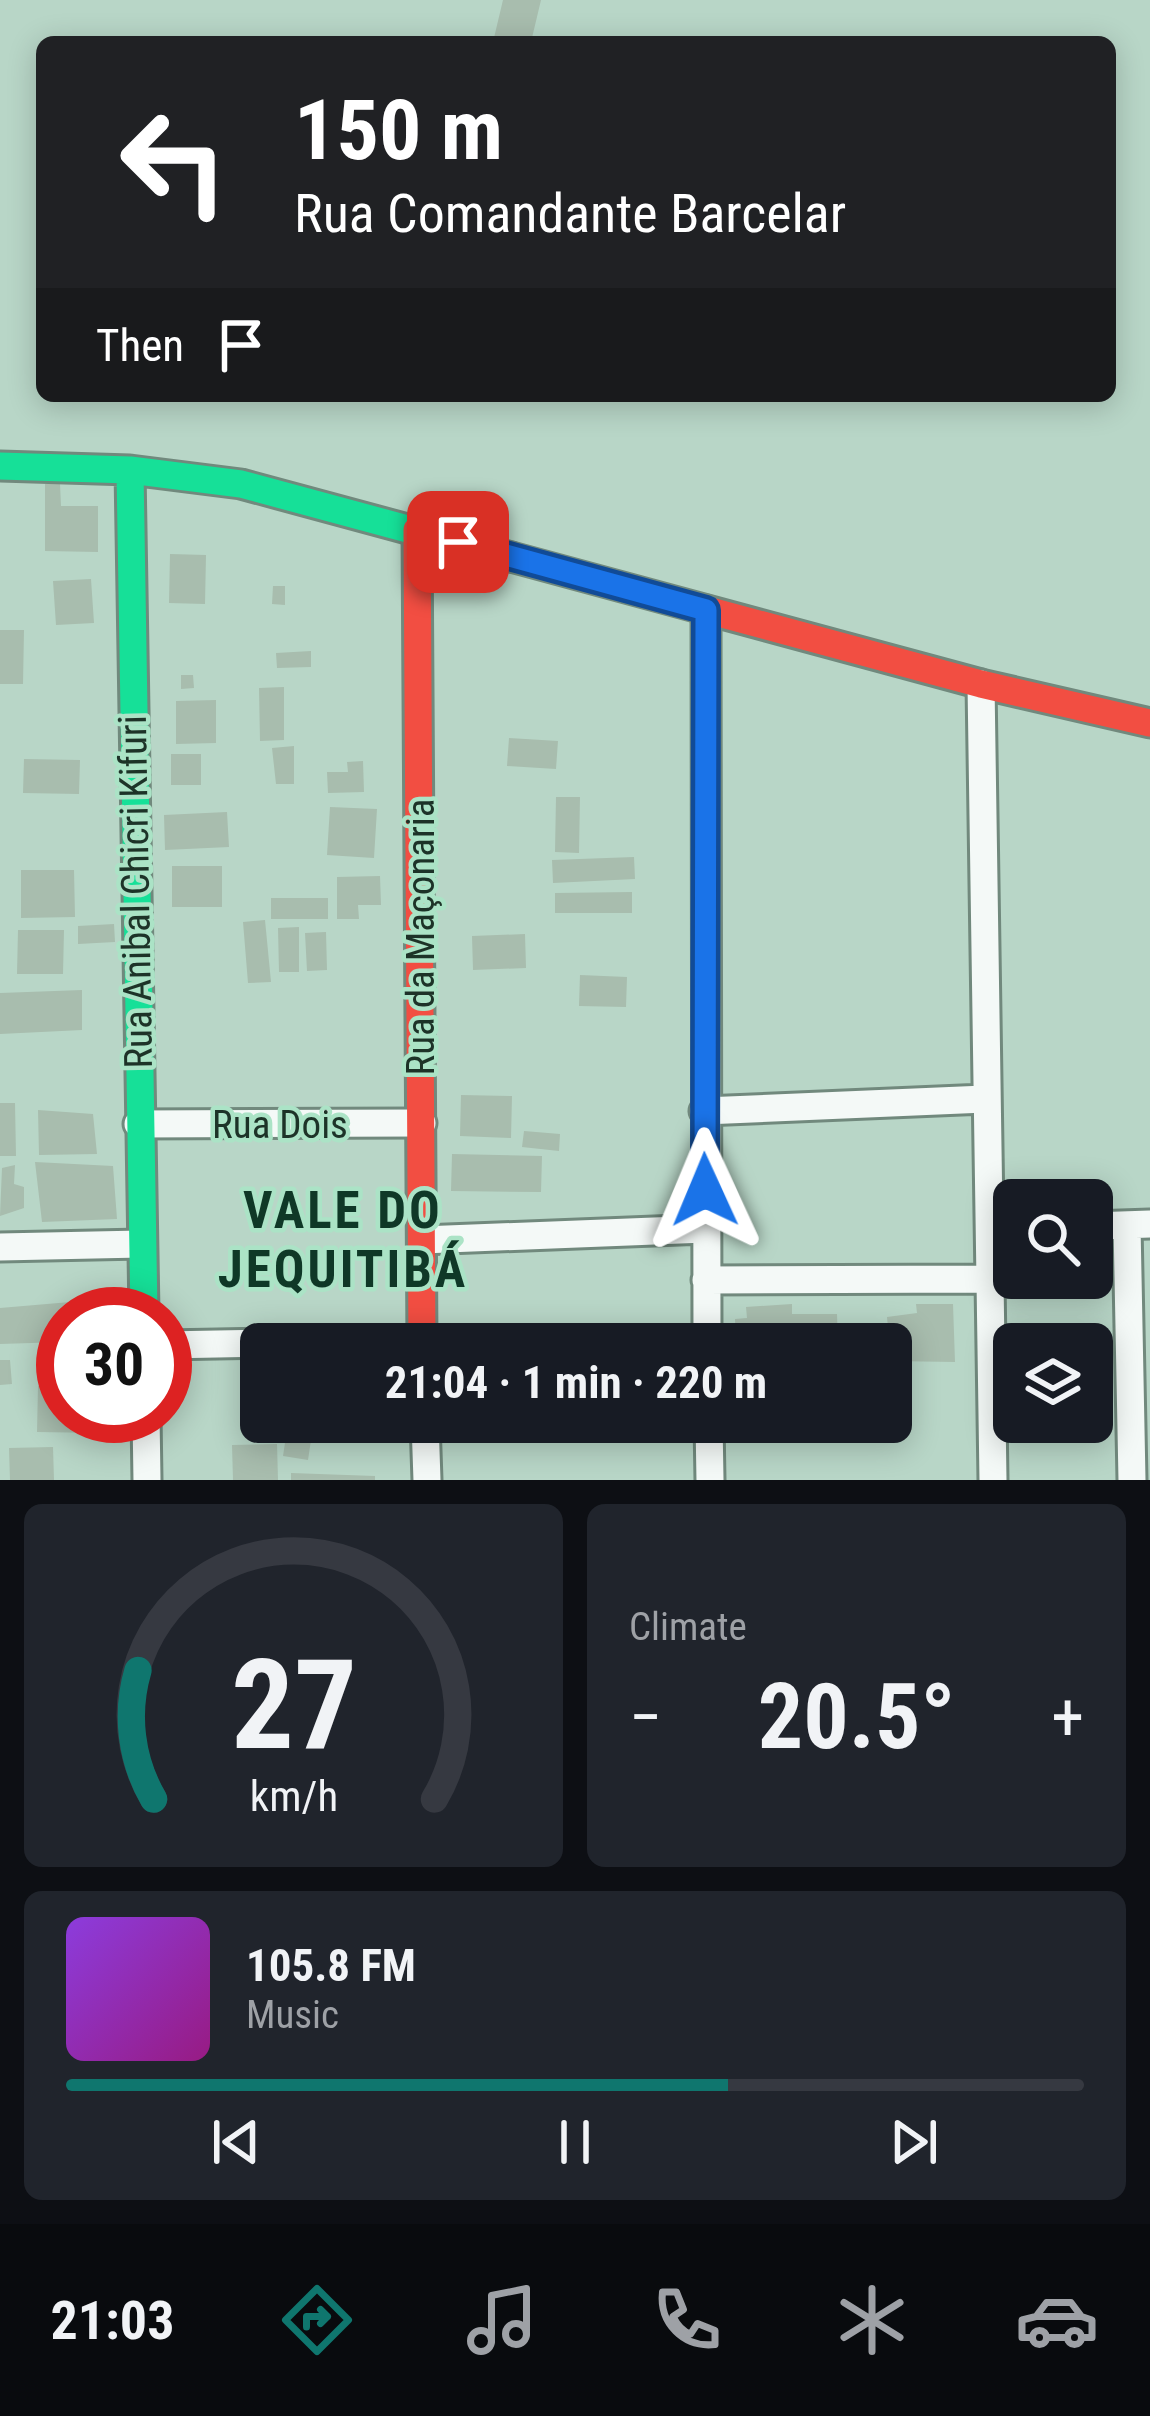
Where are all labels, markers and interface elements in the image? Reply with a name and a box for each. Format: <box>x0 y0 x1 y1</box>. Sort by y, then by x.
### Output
text: 150 m <box>294 81 503 180</box>
icon: left <box>96 84 252 240</box>
text: Rua Comandante Barcelar <box>294 182 846 245</box>
icon: arrive <box>208 312 274 378</box>
text: Then <box>96 319 184 372</box>
pin <box>407 491 509 593</box>
icon: arrive <box>425 509 491 575</box>
street label: Rua Anibal Chicri Kifuri <box>110 715 162 1069</box>
street label: Rua da Maçonaria <box>398 799 444 1075</box>
street label: Rua Dois <box>212 1102 348 1148</box>
position arrow <box>642 1127 768 1253</box>
map controls <box>993 1179 1113 1443</box>
button: search <box>993 1179 1113 1299</box>
district label: VALE DO JEQUITIBÁ <box>218 1181 468 1299</box>
speed limit sign: 30 <box>36 1287 192 1443</box>
button: layers <box>993 1323 1113 1443</box>
text: 21:04 · 1 min · 220 m <box>385 1356 767 1409</box>
text: Climate <box>629 1604 747 1650</box>
text: 27 <box>230 1632 357 1778</box>
text: 20.5° <box>758 1665 955 1770</box>
text: − <box>629 1679 662 1756</box>
text: + <box>1051 1679 1084 1756</box>
text: km/h <box>249 1770 338 1820</box>
text: 105.8 FM <box>246 1939 416 1992</box>
text: Music <box>246 1992 339 2038</box>
icon: previous <box>203 2109 269 2175</box>
icon: pause <box>542 2109 608 2175</box>
icon: next <box>881 2109 947 2175</box>
icon: directions <box>275 2278 359 2362</box>
icon: music <box>460 2278 544 2362</box>
icon: phone <box>645 2278 729 2362</box>
icon: climate <box>830 2278 914 2362</box>
icon: car <box>1015 2278 1099 2362</box>
text: 21:03 <box>51 2289 174 2352</box>

